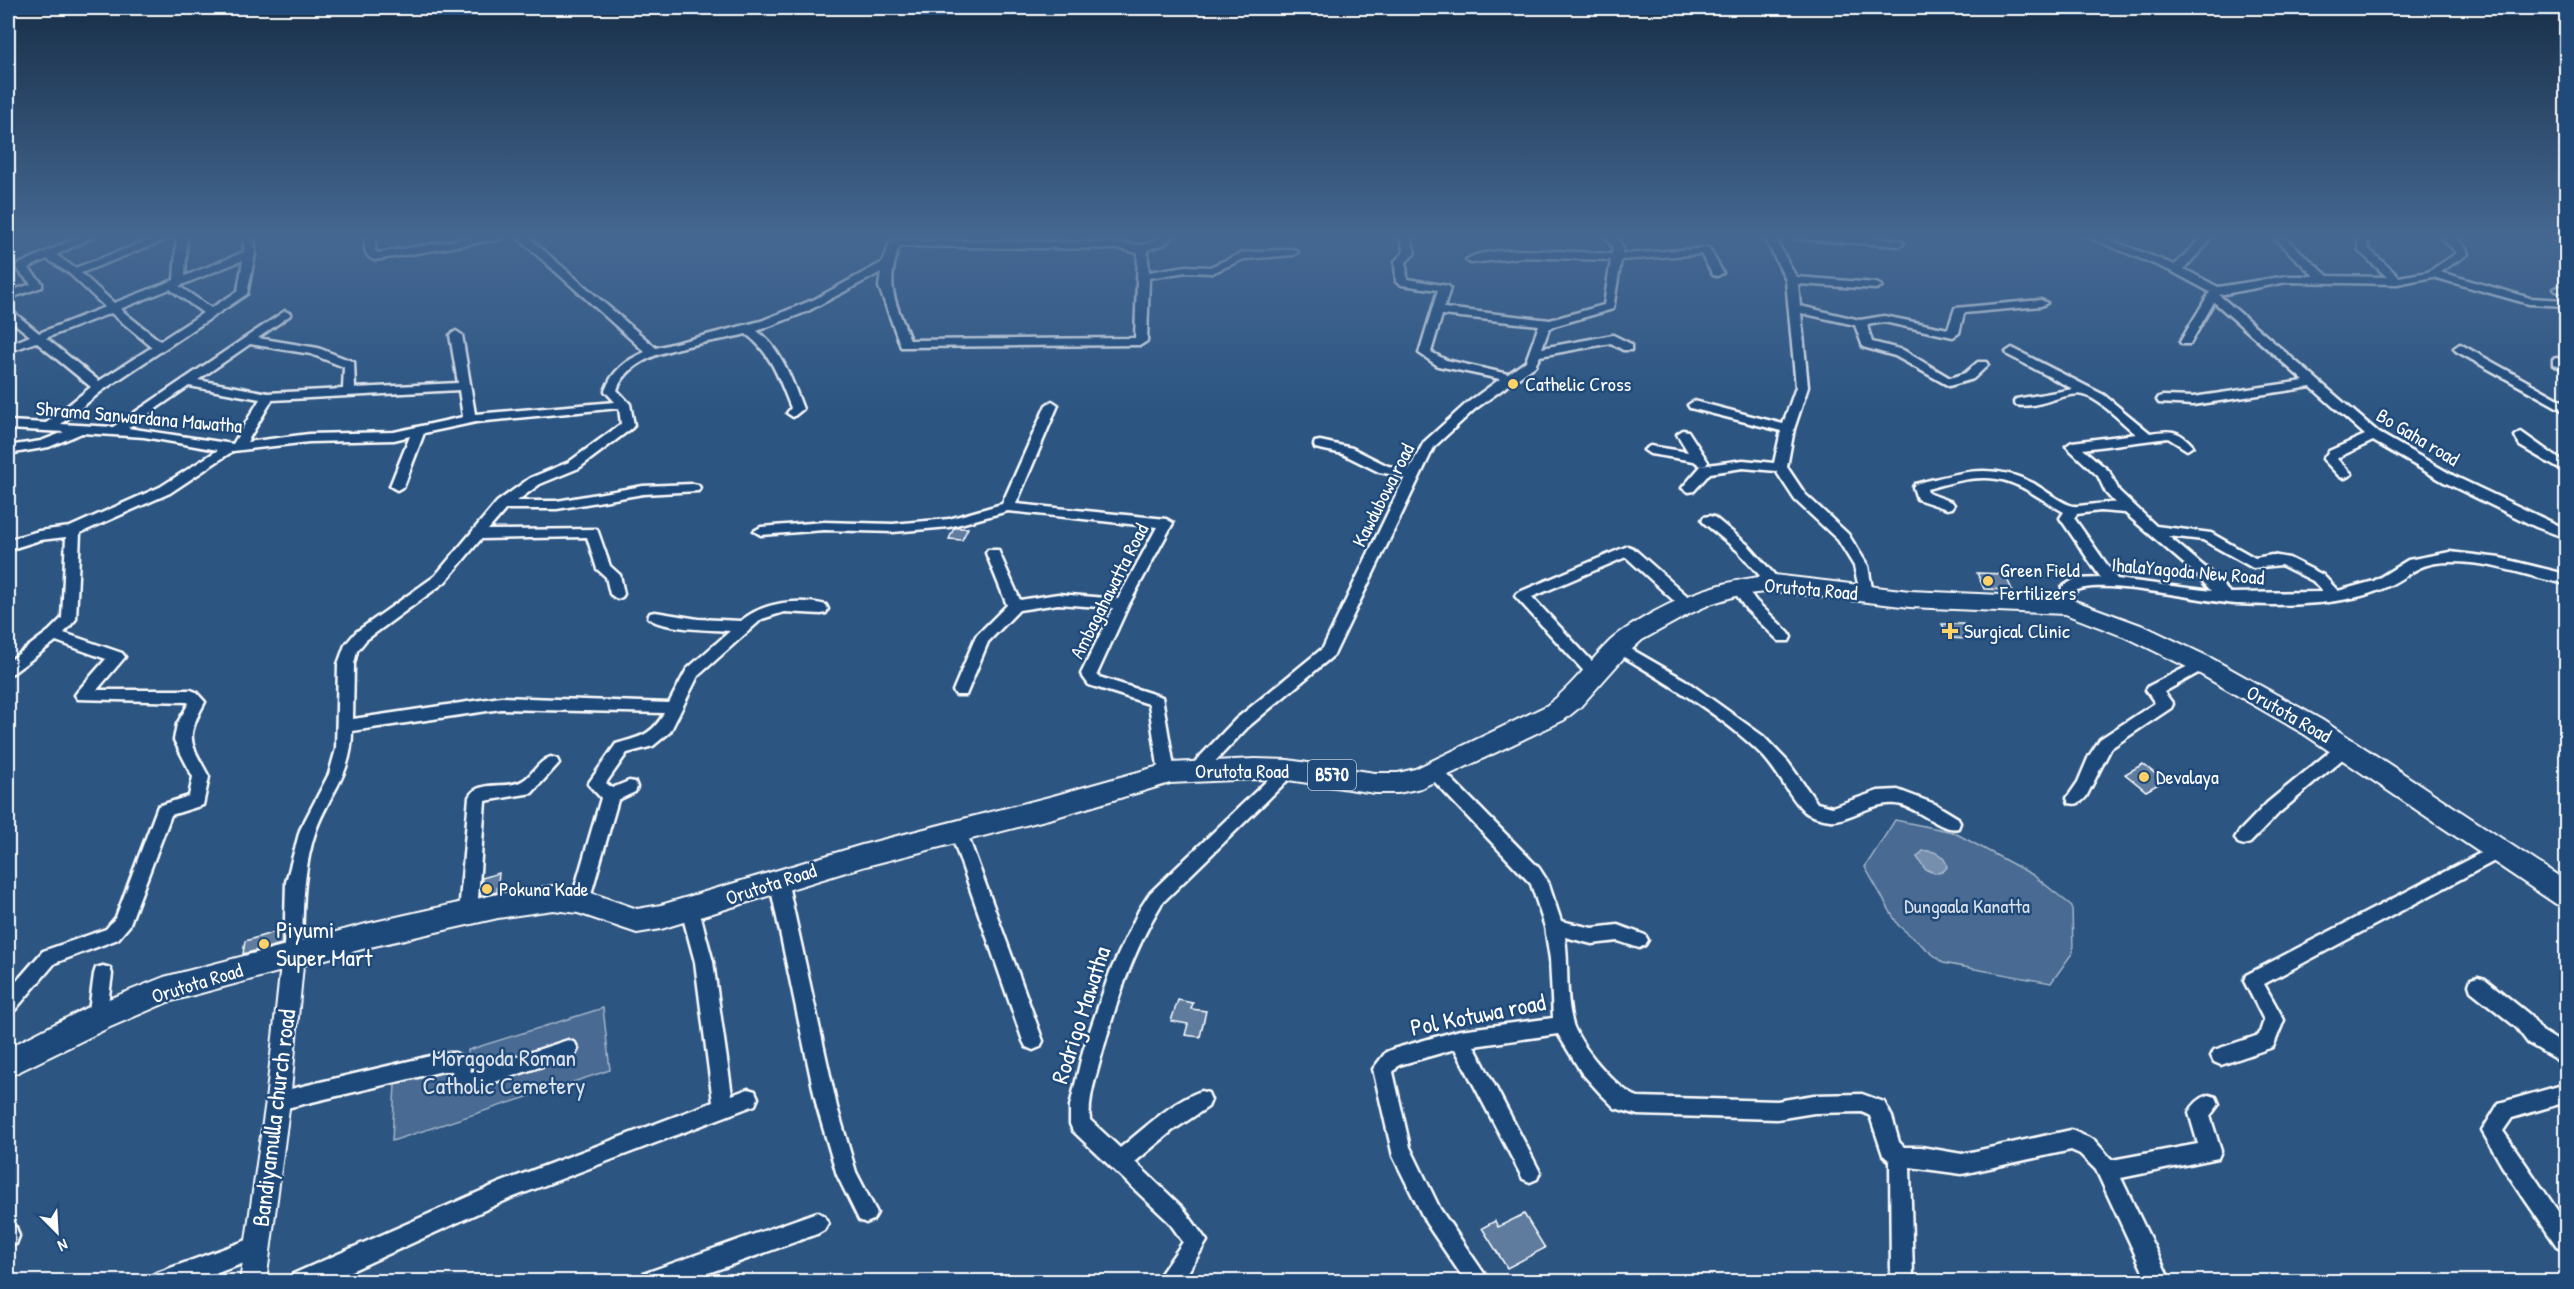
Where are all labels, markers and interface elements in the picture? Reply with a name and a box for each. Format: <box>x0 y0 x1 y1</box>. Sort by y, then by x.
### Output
place label: Cathelic Cross <box>1525 370 1632 397</box>
marker: Cathelic Cross <box>1506 377 1520 391</box>
street label: Shrama Sanwardana Mawatha <box>35 394 244 439</box>
street label: Bo Gaha road <box>2372 401 2465 472</box>
street label: Kawdubowa road <box>1345 438 1420 551</box>
street label: Ambagahawatta Road <box>1063 518 1154 663</box>
street label: IhalaYagoda New Road <box>2111 550 2266 591</box>
place label: Green Field Fertilizers <box>1999 556 2080 606</box>
street label: Orutota Road <box>1763 571 1859 606</box>
marker: Green Field Fertilizers <box>1981 574 1995 588</box>
place label: Surgical Clinic <box>1964 617 2070 644</box>
marker: Surgical Clinic <box>1941 622 1959 640</box>
street label: Orutota Road <box>2242 678 2337 749</box>
street label: Orutota Road <box>1195 757 1289 784</box>
road number: B570 <box>1308 760 1356 790</box>
place label: Devalaya <box>2156 763 2219 790</box>
marker: Devalaya <box>2137 770 2151 784</box>
street label: Orutota Road <box>722 856 820 911</box>
place label: Pokuna Kade <box>499 875 589 902</box>
marker: Pokuna Kade <box>480 882 494 896</box>
park label: Dungaala Kanatta <box>1904 892 2030 919</box>
place label: Piyumi Super Mart <box>276 913 373 973</box>
marker: Piyumi Super Mart <box>257 937 271 951</box>
street label: Rodrigo Mawatha <box>1043 942 1117 1087</box>
street label: Orutota Road <box>148 956 246 1009</box>
street label: Pol Kotuwa road <box>1408 985 1548 1043</box>
street label: Bandiyamulla church road <box>244 1007 302 1228</box>
park label: Moragoda Roman Catholic Cemetery <box>423 1041 585 1101</box>
north arrow <box>27 1202 87 1262</box>
text: N <box>54 1234 71 1258</box>

